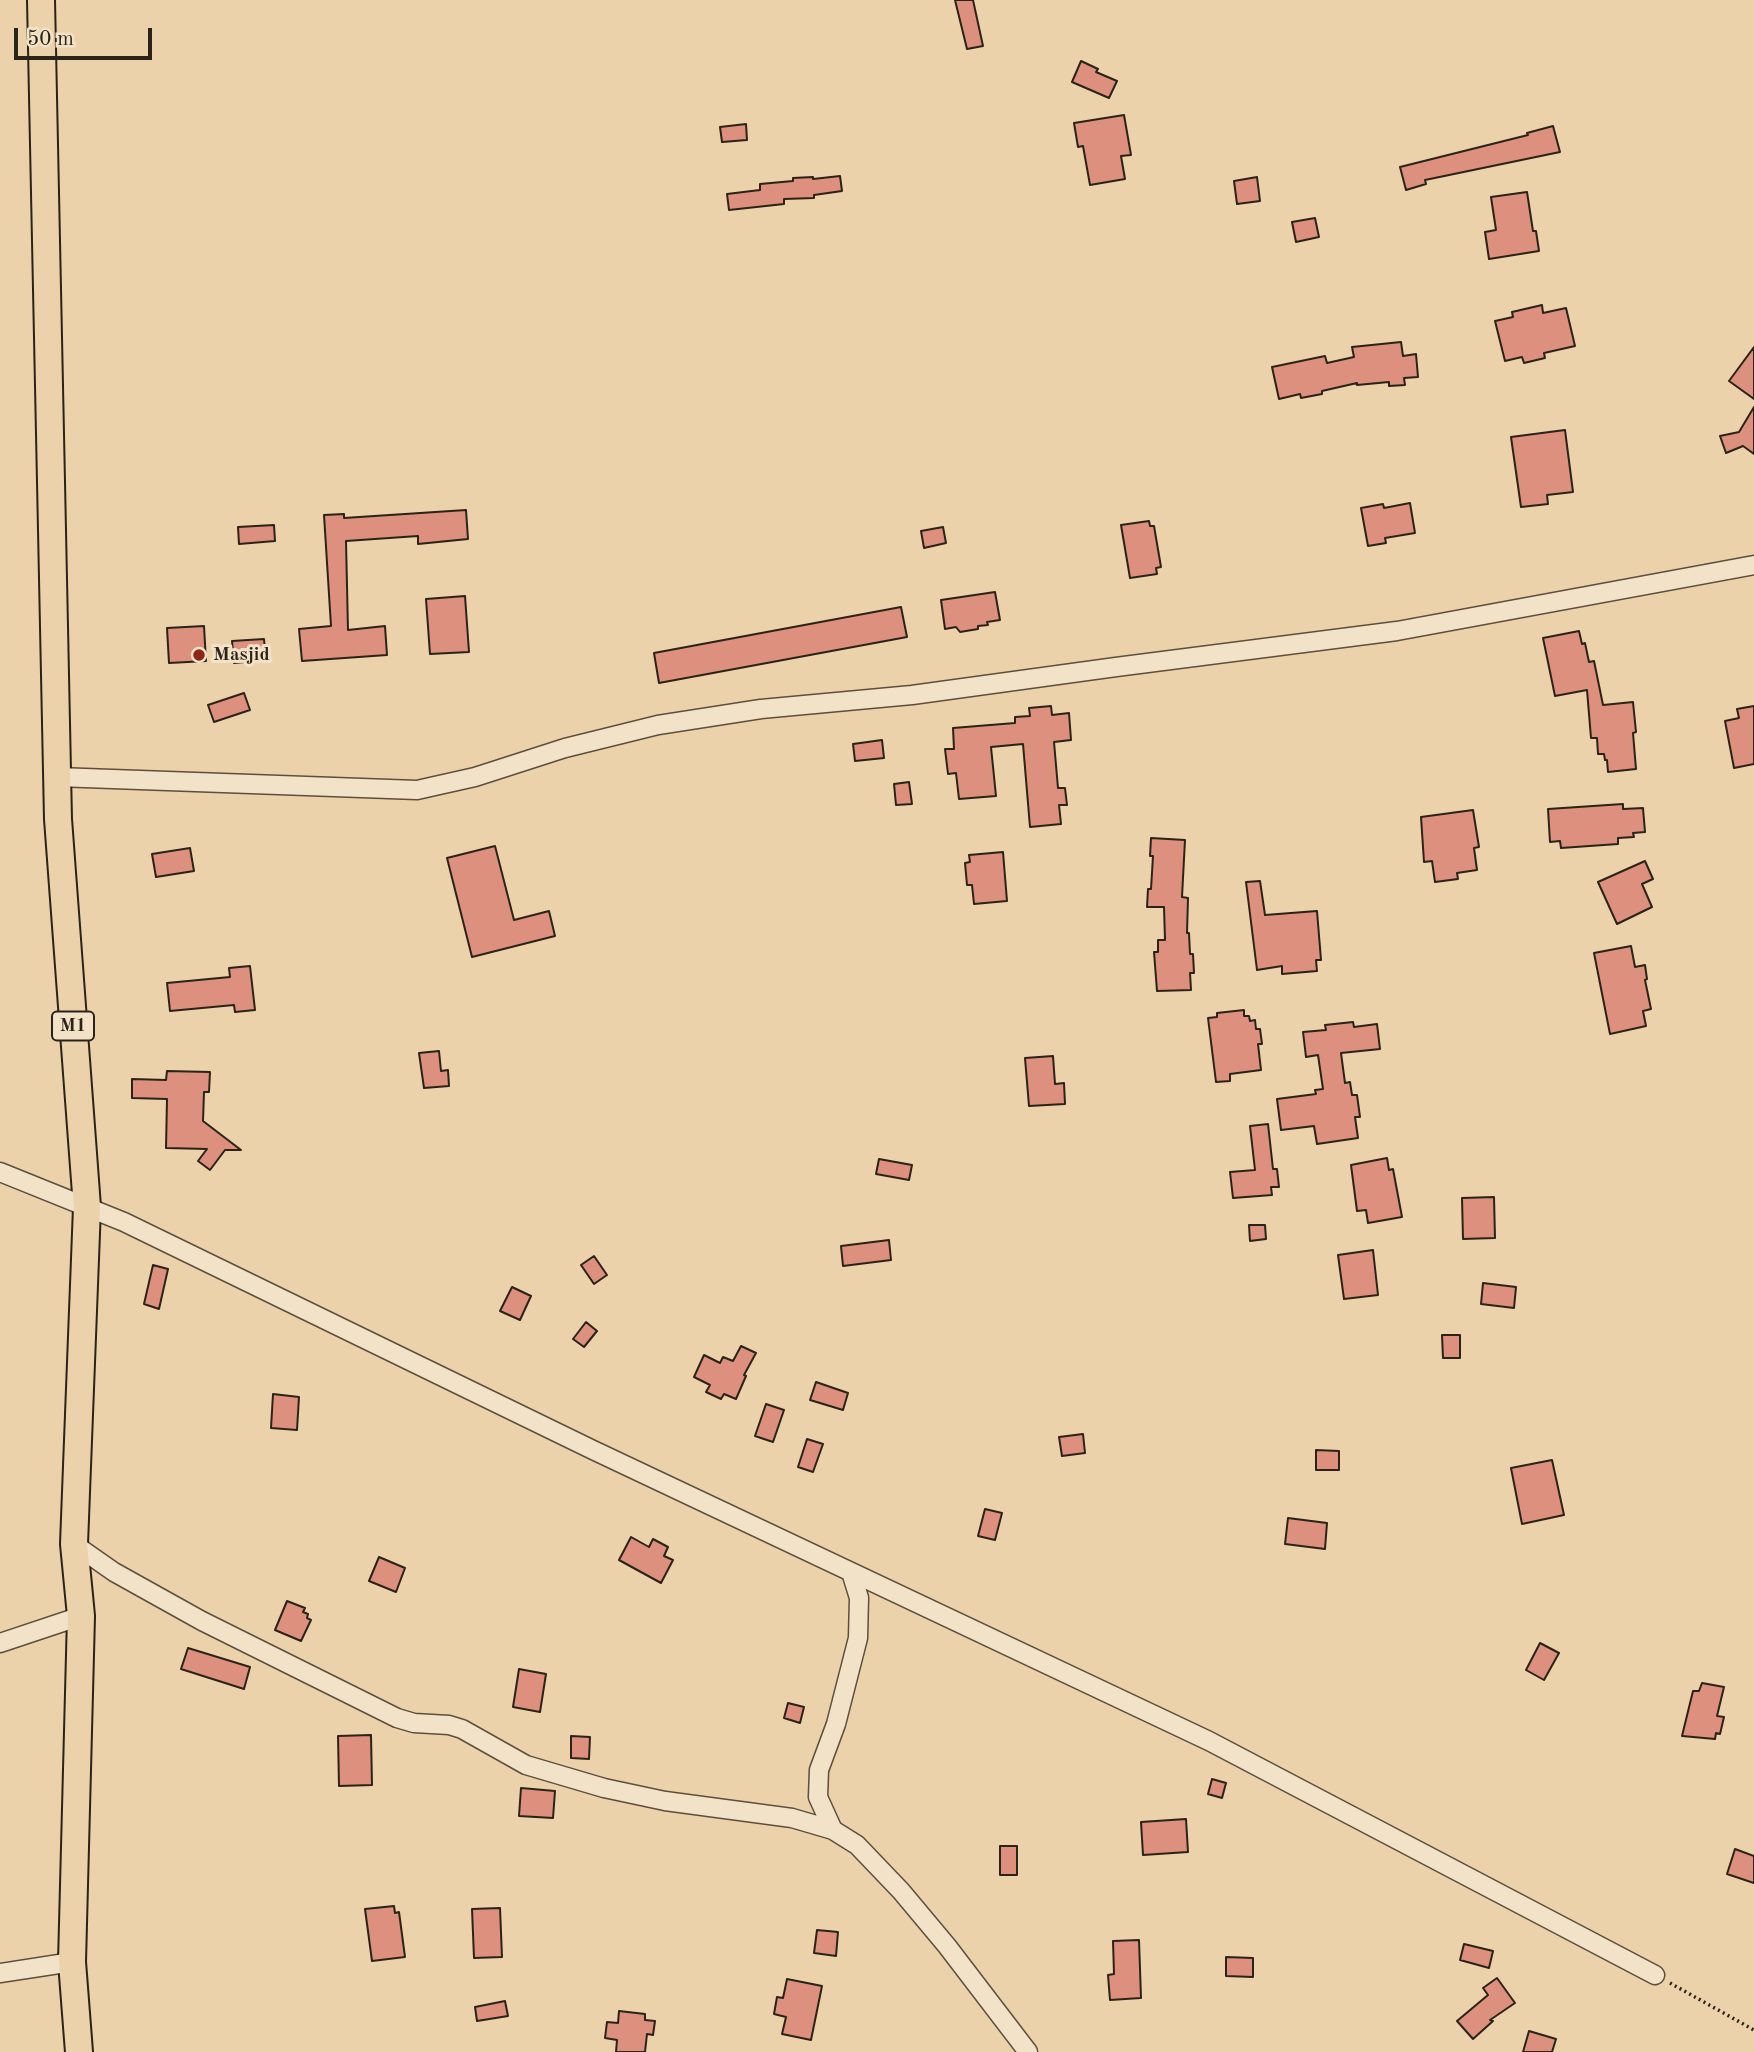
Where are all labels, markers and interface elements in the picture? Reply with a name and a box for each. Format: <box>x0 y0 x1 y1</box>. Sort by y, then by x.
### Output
scale bar <box>18 14 156 58</box>
text: 50 m <box>27 29 74 50</box>
place label: Masjid <box>213 644 270 666</box>
marker: Masjid <box>191 647 207 663</box>
road number: M1 <box>52 1012 94 1041</box>

